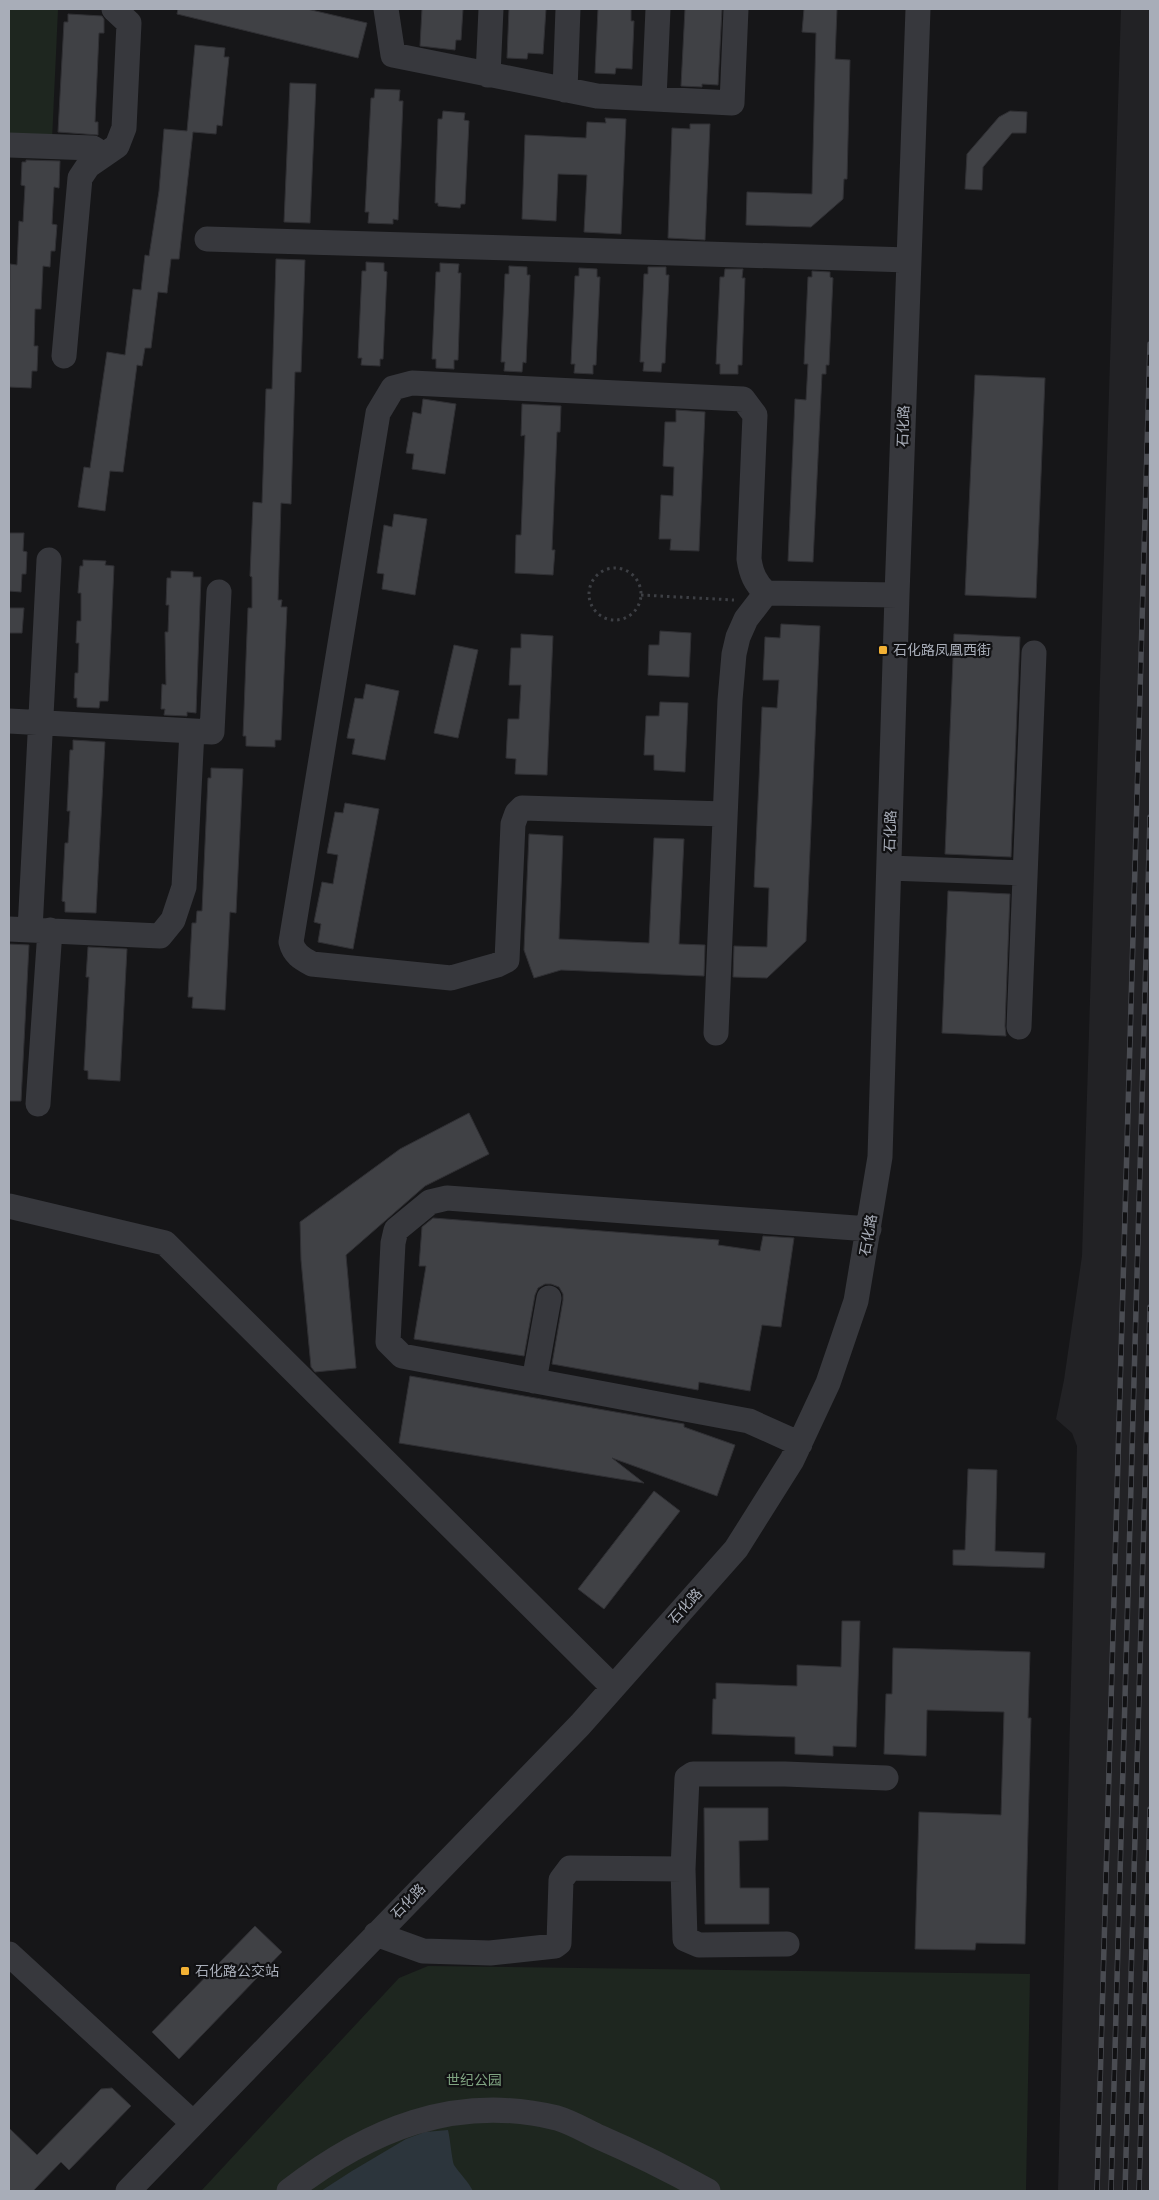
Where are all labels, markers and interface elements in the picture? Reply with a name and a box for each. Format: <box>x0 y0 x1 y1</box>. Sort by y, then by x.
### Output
street label: 石化路 <box>894 405 912 447</box>
place label: 石化路凤凰西街 <box>893 642 991 658</box>
marker: 石化路凤凰西街 <box>877 644 889 656</box>
street label: 石化路 <box>881 810 899 852</box>
street label: 石化路 <box>856 1213 880 1257</box>
street label: 石化路 <box>665 1585 705 1627</box>
street label: 石化路 <box>388 1880 428 1922</box>
place label: 石化路公交站 <box>195 1963 279 1979</box>
marker: 石化路公交站 <box>179 1965 191 1977</box>
park label: 世纪公园 <box>446 2072 502 2088</box>

